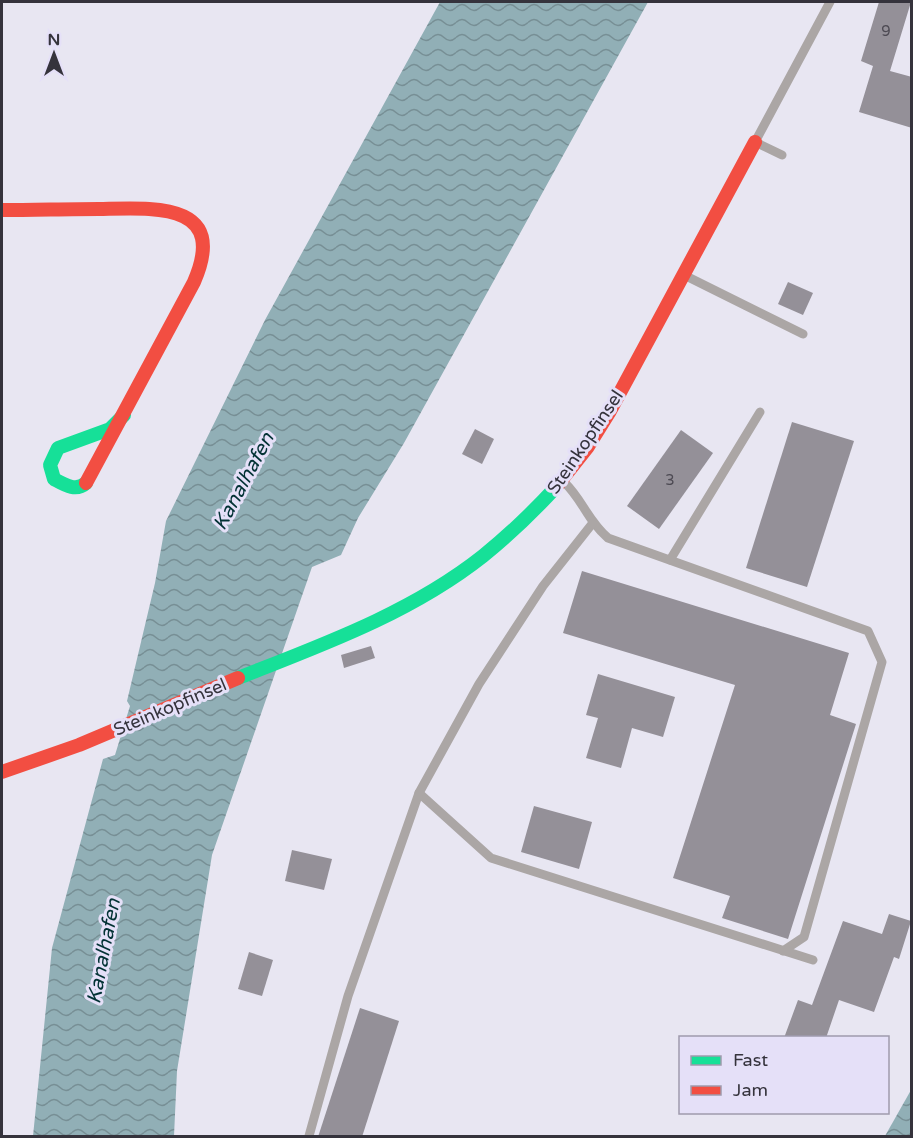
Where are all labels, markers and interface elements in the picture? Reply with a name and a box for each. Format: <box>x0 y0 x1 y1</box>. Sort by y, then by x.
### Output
house number: 9 <box>881 22 891 40</box>
north arrow <box>24 24 84 84</box>
text: N <box>48 30 60 50</box>
street label: Steinkopfinsel <box>542 386 628 498</box>
water label: Kanalhafen <box>208 428 280 534</box>
house number: 3 <box>665 471 675 489</box>
street label: Steinkopfinsel <box>110 673 230 741</box>
water label: Kanalhafen <box>82 896 126 1006</box>
legend <box>679 1036 889 1114</box>
text: Fast <box>733 1049 768 1071</box>
text: Jam <box>733 1079 768 1101</box>

